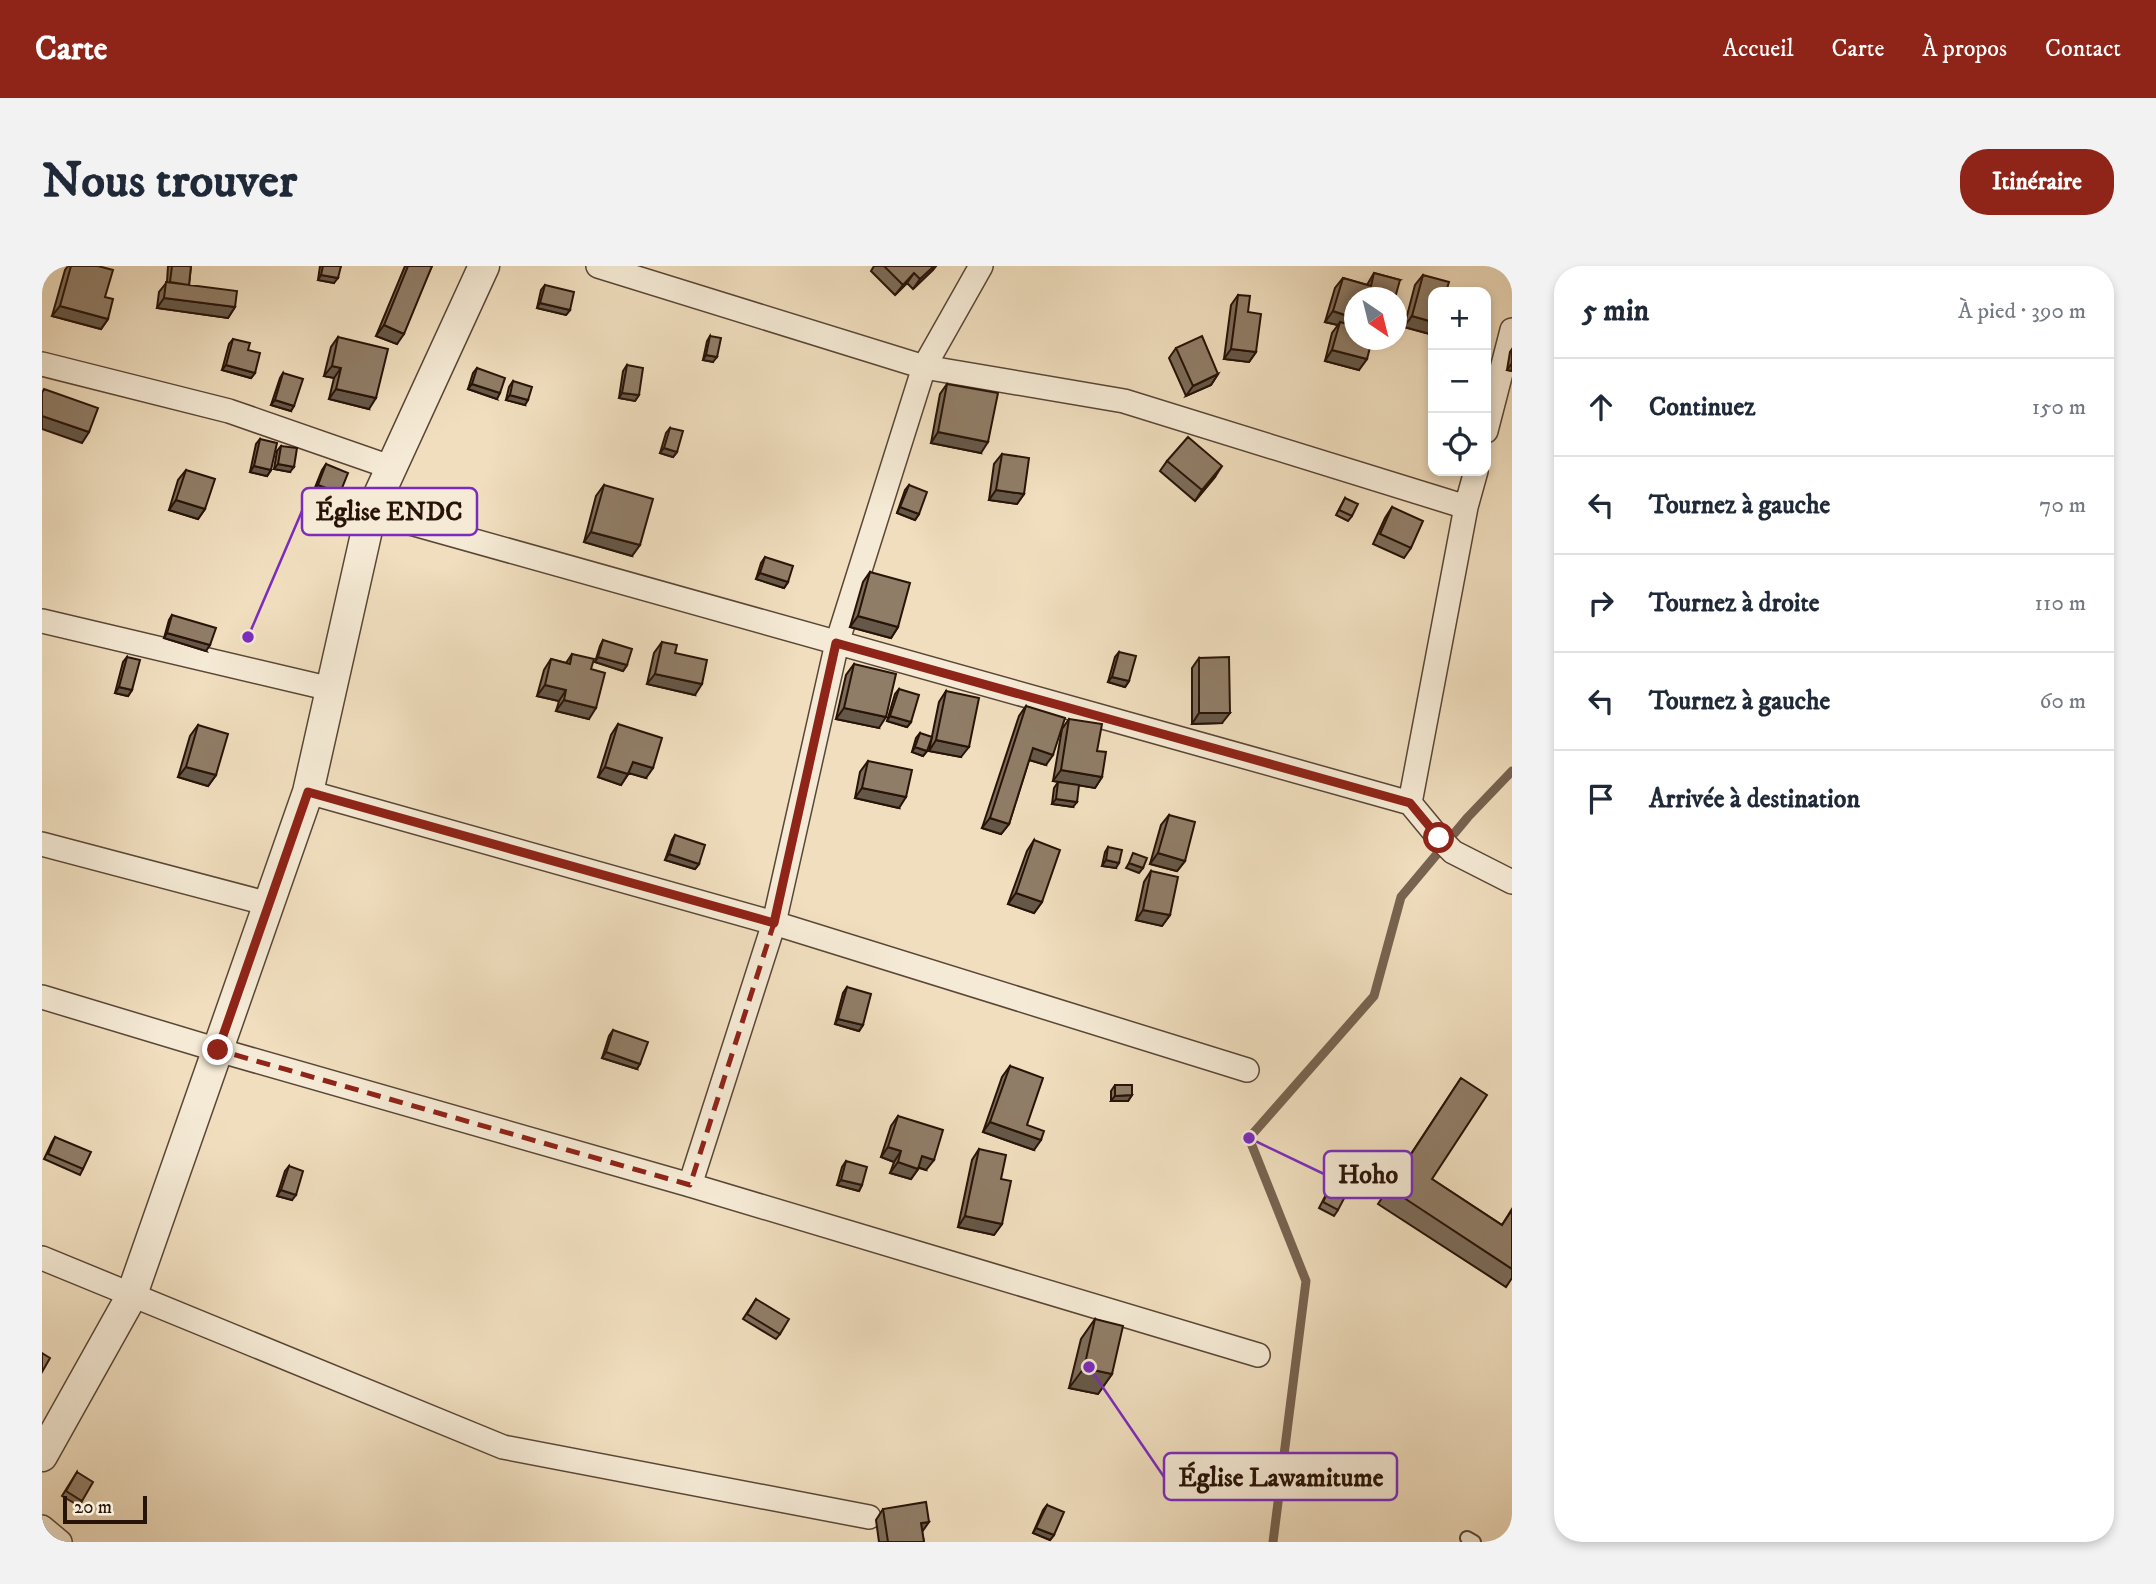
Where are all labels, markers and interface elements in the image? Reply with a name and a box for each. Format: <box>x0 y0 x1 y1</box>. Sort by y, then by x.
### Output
text: Carte <box>35 29 107 70</box>
text: Accueil <box>1723 34 1794 64</box>
text: Carte <box>1832 34 1884 64</box>
text: À propos <box>1922 34 2007 64</box>
text: Contact <box>2045 34 2121 64</box>
button: Itinéraire <box>1960 149 2114 215</box>
text: Nous trouver <box>42 151 297 213</box>
north arrow <box>1344 287 1407 350</box>
map controls <box>1428 287 1491 476</box>
button: + <box>1428 287 1491 350</box>
text: 5 min <box>1582 293 1649 330</box>
text: À pied · 390 m <box>1958 297 2086 326</box>
button: − <box>1428 350 1491 413</box>
icon: ahead <box>1582 388 1620 426</box>
text: Continuez <box>1649 391 1755 424</box>
text: 150 m <box>2032 393 2086 422</box>
button: locate <box>1428 413 1491 476</box>
icon: left <box>1582 486 1620 524</box>
callout: Église ENDC <box>302 488 477 535</box>
text: Tournez à gauche <box>1649 489 1830 522</box>
text: 70 m <box>2039 491 2086 520</box>
text: Église ENDC <box>315 495 463 529</box>
icon: right <box>1582 584 1620 622</box>
text: Tournez à droite <box>1649 587 1820 620</box>
text: 110 m <box>2035 589 2086 618</box>
icon: left <box>1582 682 1620 720</box>
text: Tournez à gauche <box>1649 685 1830 718</box>
text: 60 m <box>2039 687 2086 716</box>
icon: arrive <box>1582 780 1620 818</box>
text: Arrivée à destination <box>1649 783 1860 816</box>
route start <box>1423 822 1454 853</box>
route end <box>202 1034 233 1065</box>
callout: Hoho <box>1324 1151 1412 1198</box>
text: Hoho <box>1338 1159 1398 1192</box>
callout: Église Lawamitume <box>1164 1453 1397 1500</box>
text: Église Lawamitume <box>1178 1461 1384 1495</box>
scale bar <box>63 1493 147 1525</box>
text: 20 m <box>74 1496 112 1519</box>

